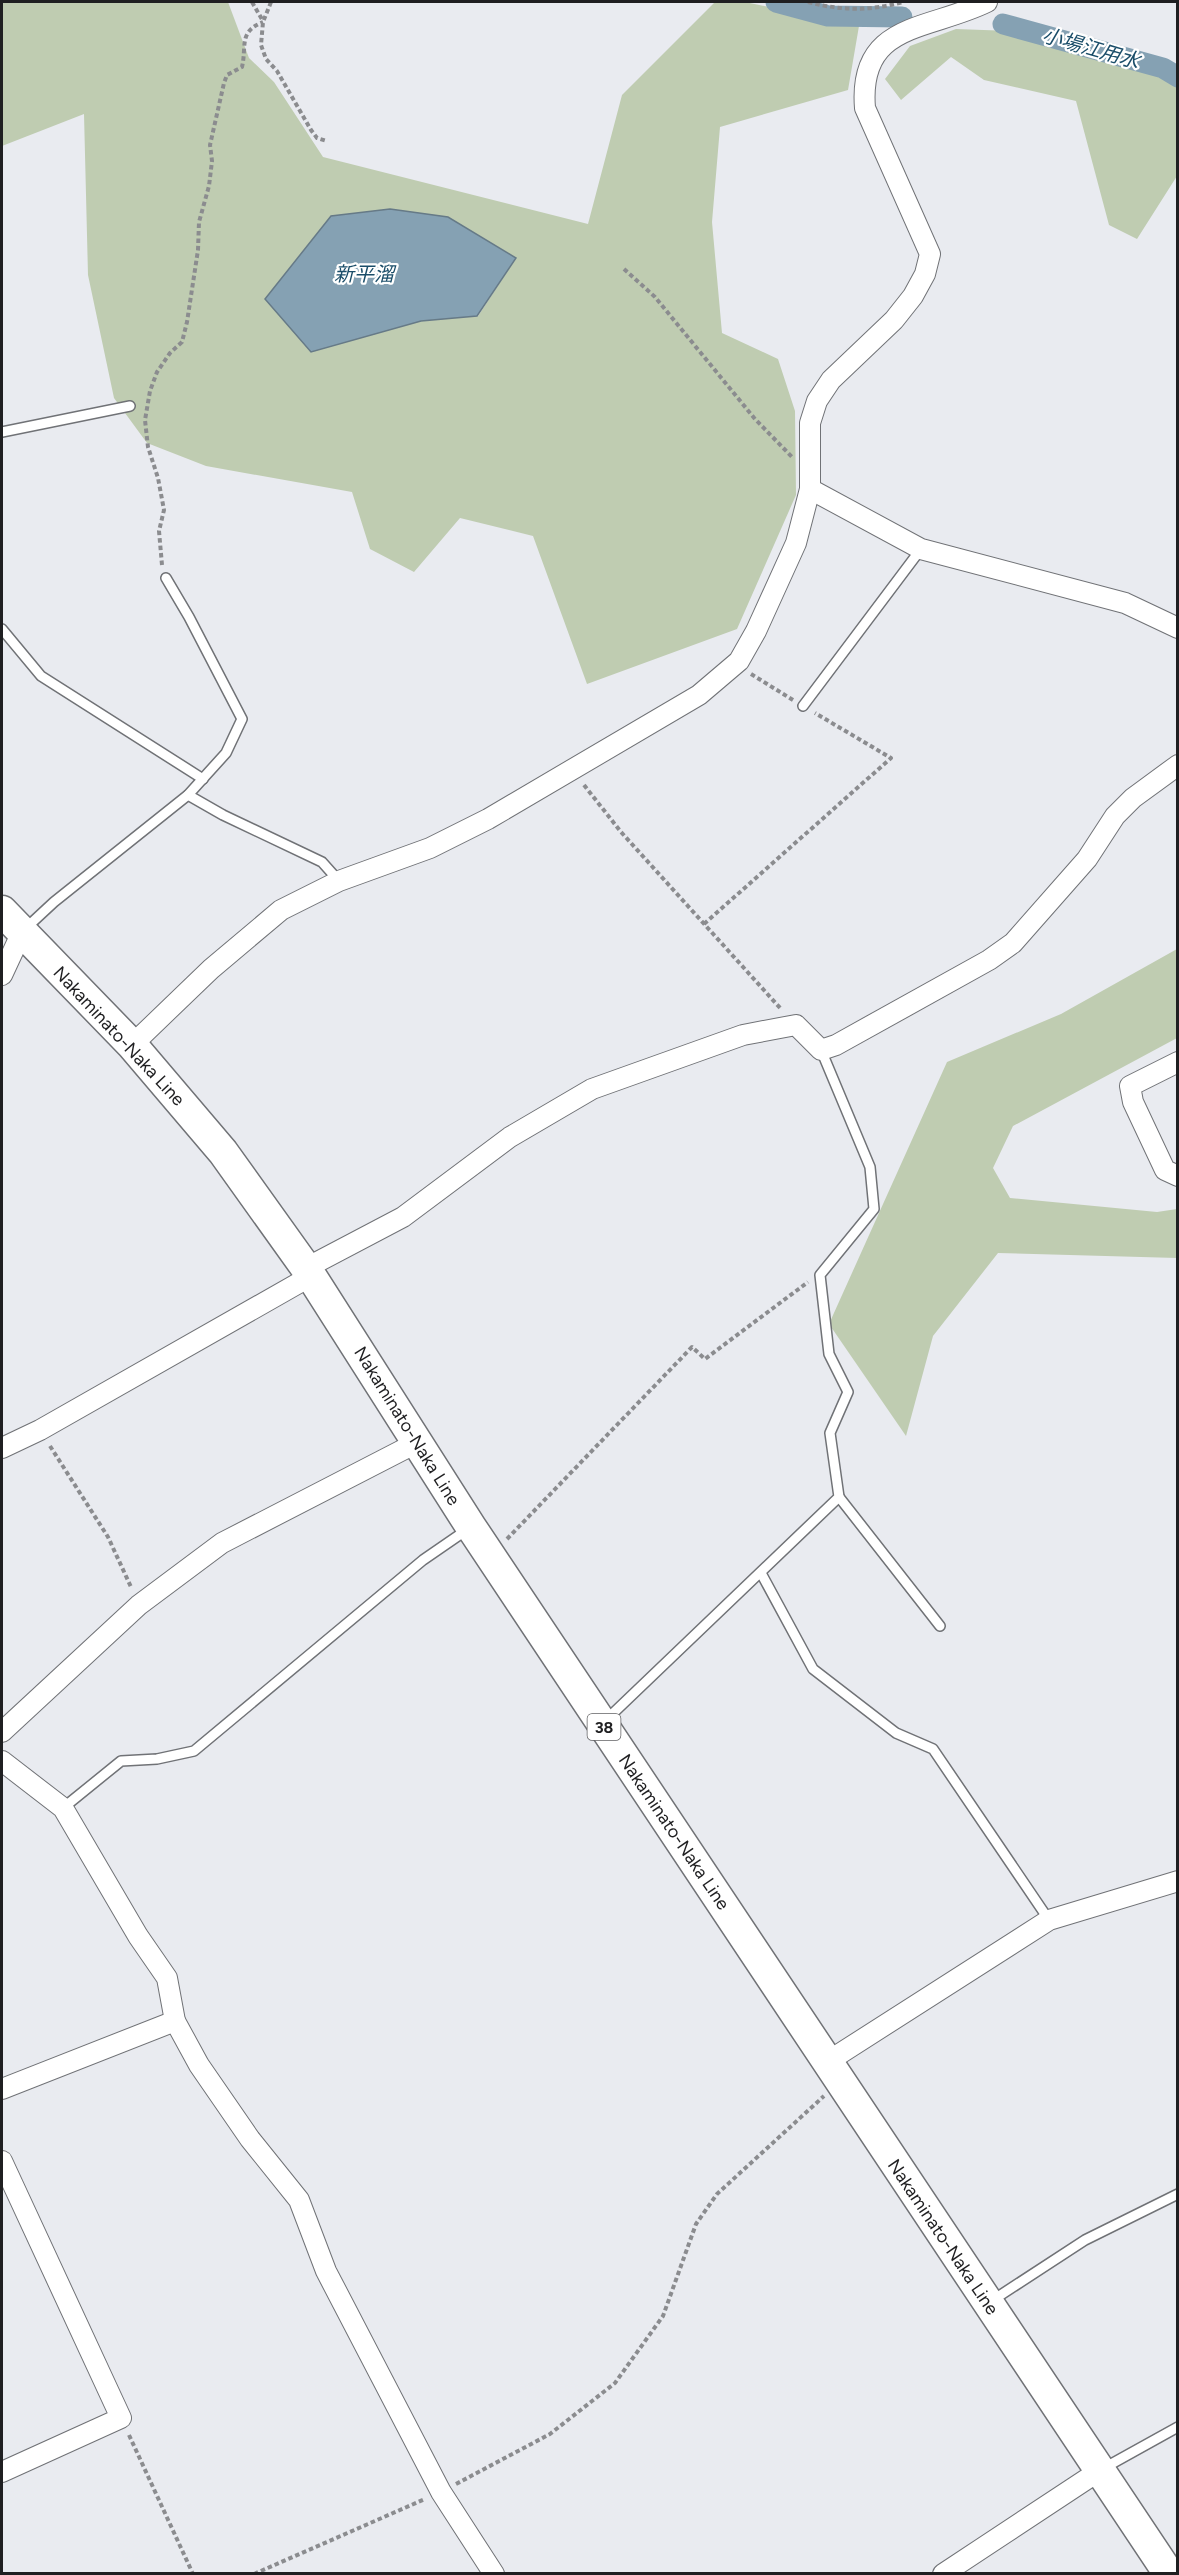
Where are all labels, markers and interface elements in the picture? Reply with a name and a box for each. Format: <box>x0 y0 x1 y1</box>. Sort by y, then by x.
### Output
water label: 小場江用水 <box>1040 23 1144 74</box>
water label: 新平溜 <box>334 262 397 286</box>
street label: Nakaminato-Naka Line <box>49 962 190 1111</box>
street label: Nakaminato-Naka Line <box>349 1343 465 1510</box>
road number: 38 <box>588 1714 620 1740</box>
street label: Nakaminato-Naka Line <box>614 1750 734 1914</box>
street label: Nakaminato-Naka Line <box>883 2155 1003 2319</box>

